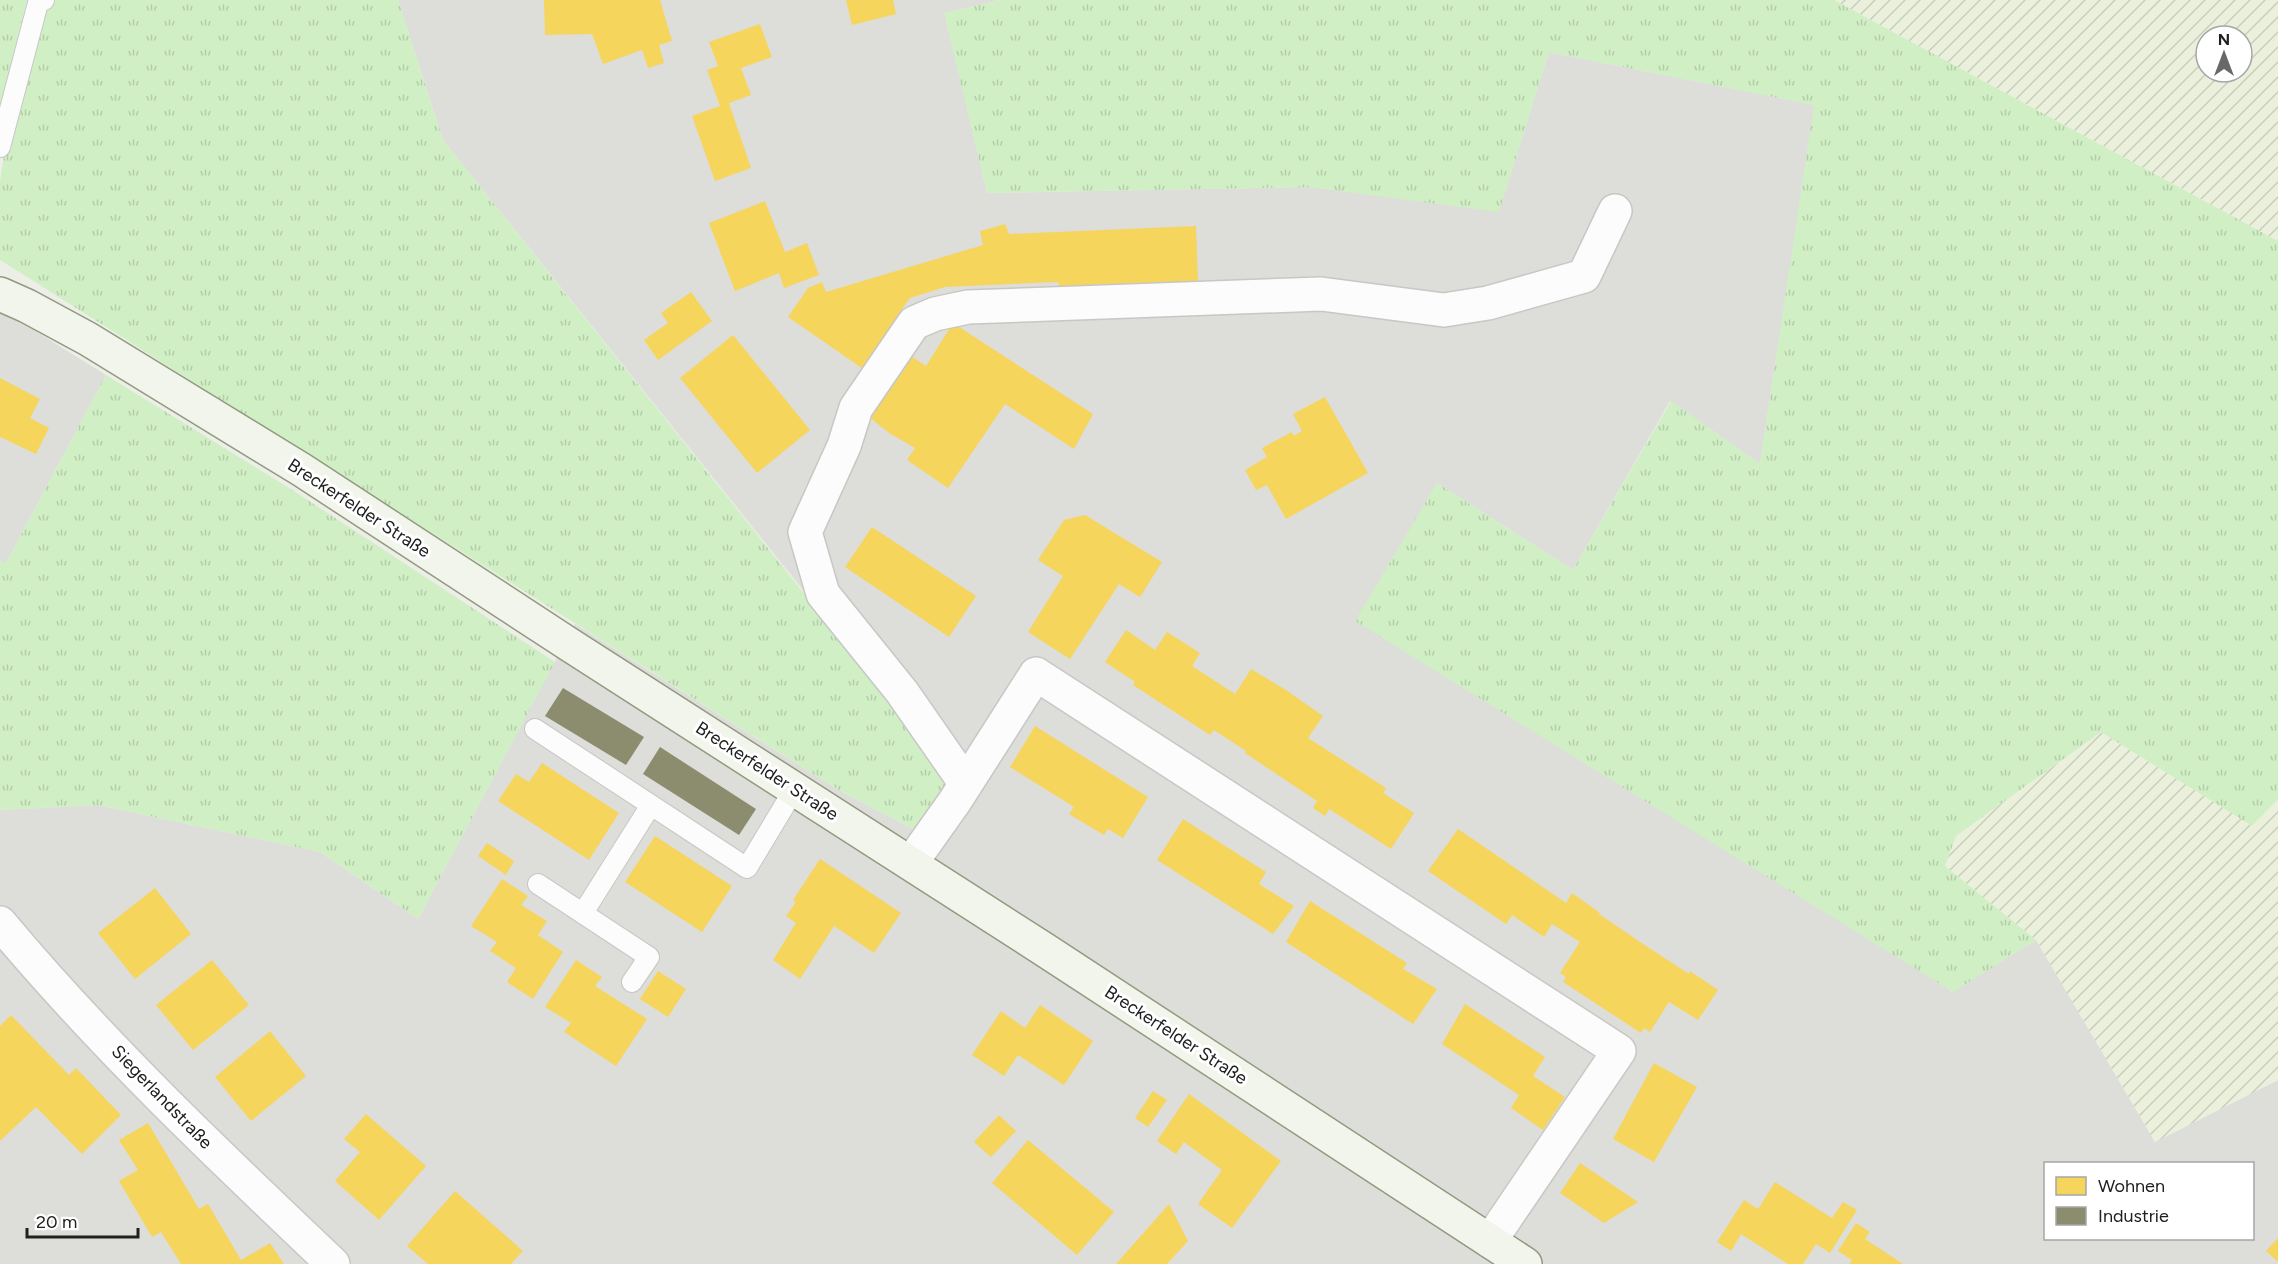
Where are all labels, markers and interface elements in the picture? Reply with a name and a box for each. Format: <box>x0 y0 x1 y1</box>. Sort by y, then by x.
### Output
north arrow <box>2194 24 2254 84</box>
text: N <box>2218 30 2230 49</box>
street label: Breckerfelder Straße <box>284 454 435 562</box>
street label: Breckerfelder Straße <box>692 717 843 825</box>
street label: Breckerfelder Straße <box>1101 981 1252 1089</box>
street label: Siegerlandstraße <box>107 1041 217 1154</box>
legend <box>2044 1162 2254 1240</box>
text: Wohnen <box>2098 1175 2165 1197</box>
scale bar <box>27 1201 138 1239</box>
text: Industrie <box>2098 1205 2169 1227</box>
text: 20 m <box>36 1211 77 1233</box>

